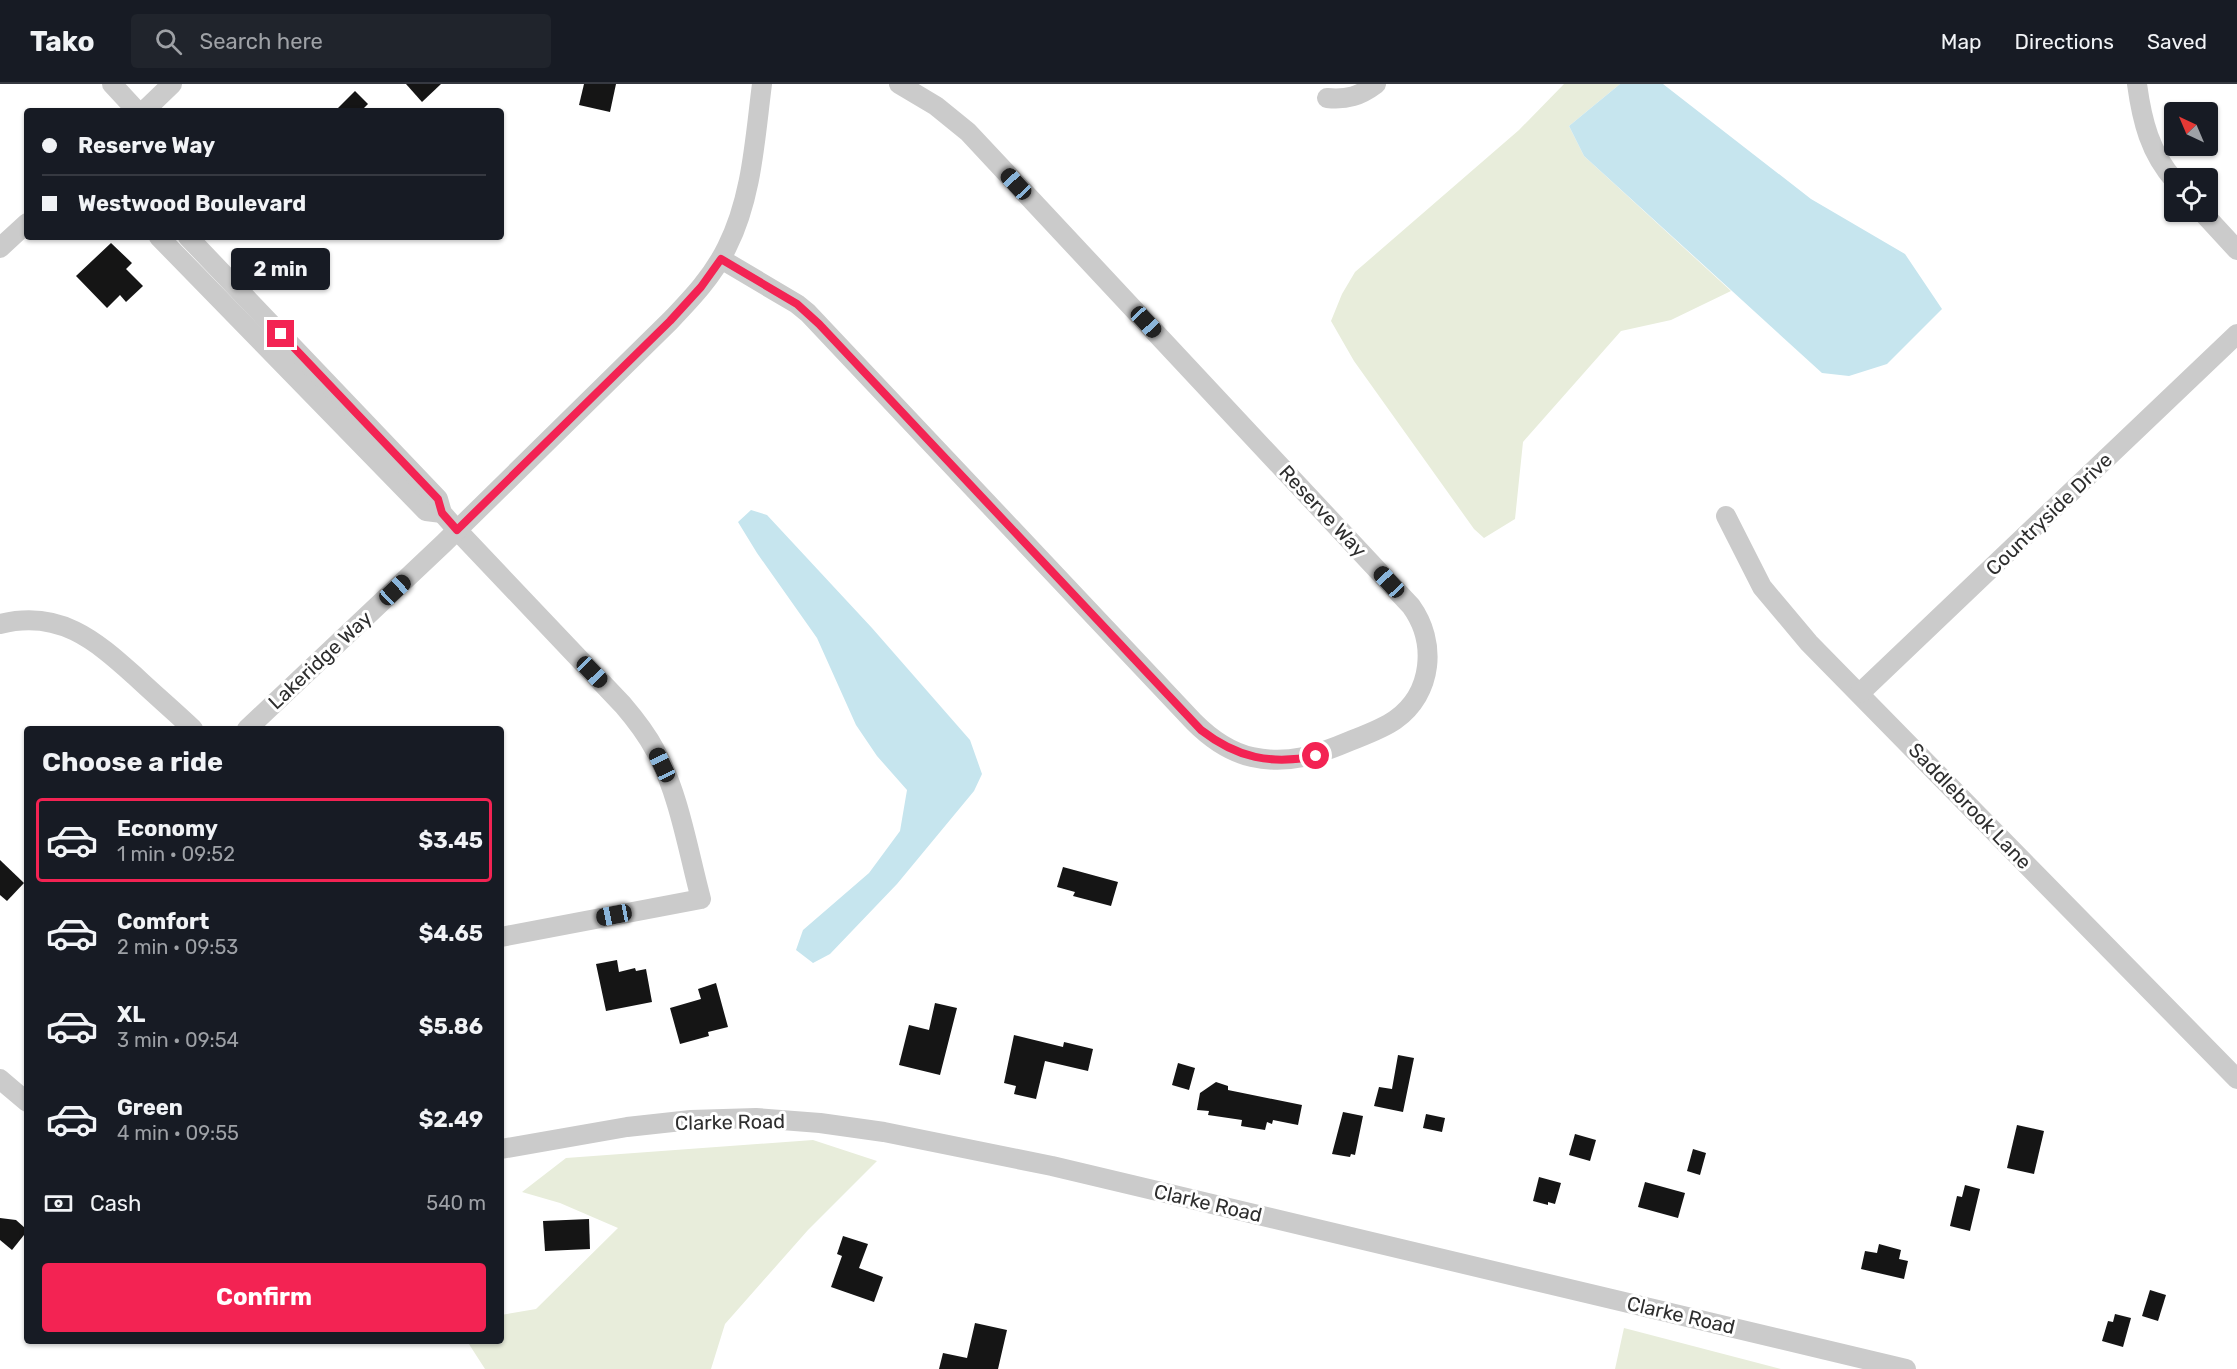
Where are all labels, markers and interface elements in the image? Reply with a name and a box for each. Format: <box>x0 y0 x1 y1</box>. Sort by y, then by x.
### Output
search box <box>131 14 551 68</box>
text: Tako <box>30 25 95 58</box>
icon: search <box>152 25 185 58</box>
text: Search here <box>200 28 323 55</box>
text: Map <box>1941 29 1982 54</box>
text: Directions <box>2015 29 2114 54</box>
text: Saved <box>2147 29 2207 54</box>
north arrow <box>2164 102 2218 156</box>
map controls <box>2164 102 2218 222</box>
text: Reserve Way <box>78 132 215 159</box>
car <box>997 165 1035 203</box>
button: locate <box>2164 168 2218 222</box>
text: Westwood Boulevard <box>78 190 306 217</box>
callout: 2 min <box>232 247 330 289</box>
text: 2 min <box>253 257 308 281</box>
car <box>1127 303 1165 341</box>
route end <box>267 320 294 347</box>
street label: Countryside Drive <box>1981 448 2117 580</box>
street label: Reserve Way <box>1274 460 1372 562</box>
car <box>1370 563 1408 601</box>
car <box>376 571 414 609</box>
street label: Lakeridge Way <box>263 606 377 714</box>
car <box>573 653 611 691</box>
street label: Saddlebrook Lane <box>1904 738 2036 874</box>
route start <box>1302 742 1329 769</box>
car <box>646 745 678 785</box>
text: Choose a ride <box>42 746 223 778</box>
icon: car <box>45 813 99 867</box>
text: Economy <box>117 815 218 842</box>
text: $3.45 <box>418 827 483 854</box>
text: 1 min · 09:52 <box>117 842 235 866</box>
car <box>595 903 633 927</box>
icon: car <box>45 906 99 960</box>
text: Comfort <box>117 908 209 935</box>
text: $4.65 <box>419 920 483 947</box>
text: 2 min · 09:53 <box>117 935 238 959</box>
icon: car <box>45 999 99 1053</box>
text: XL <box>117 1001 145 1028</box>
text: $5.86 <box>419 1013 483 1040</box>
text: 3 min · 09:54 <box>117 1028 239 1052</box>
icon: car <box>45 1092 99 1146</box>
text: Green <box>117 1094 183 1121</box>
text: $2.49 <box>419 1106 483 1133</box>
street label: Clarke Road <box>675 1109 785 1135</box>
text: 4 min · 09:55 <box>117 1121 239 1145</box>
street label: Clarke Road <box>1152 1179 1264 1227</box>
icon: cash <box>42 1187 75 1220</box>
text: Cash <box>90 1190 141 1217</box>
text: 540 m <box>426 1191 486 1215</box>
button: Confirm <box>42 1263 486 1332</box>
street label: Clarke Road <box>1625 1291 1737 1339</box>

